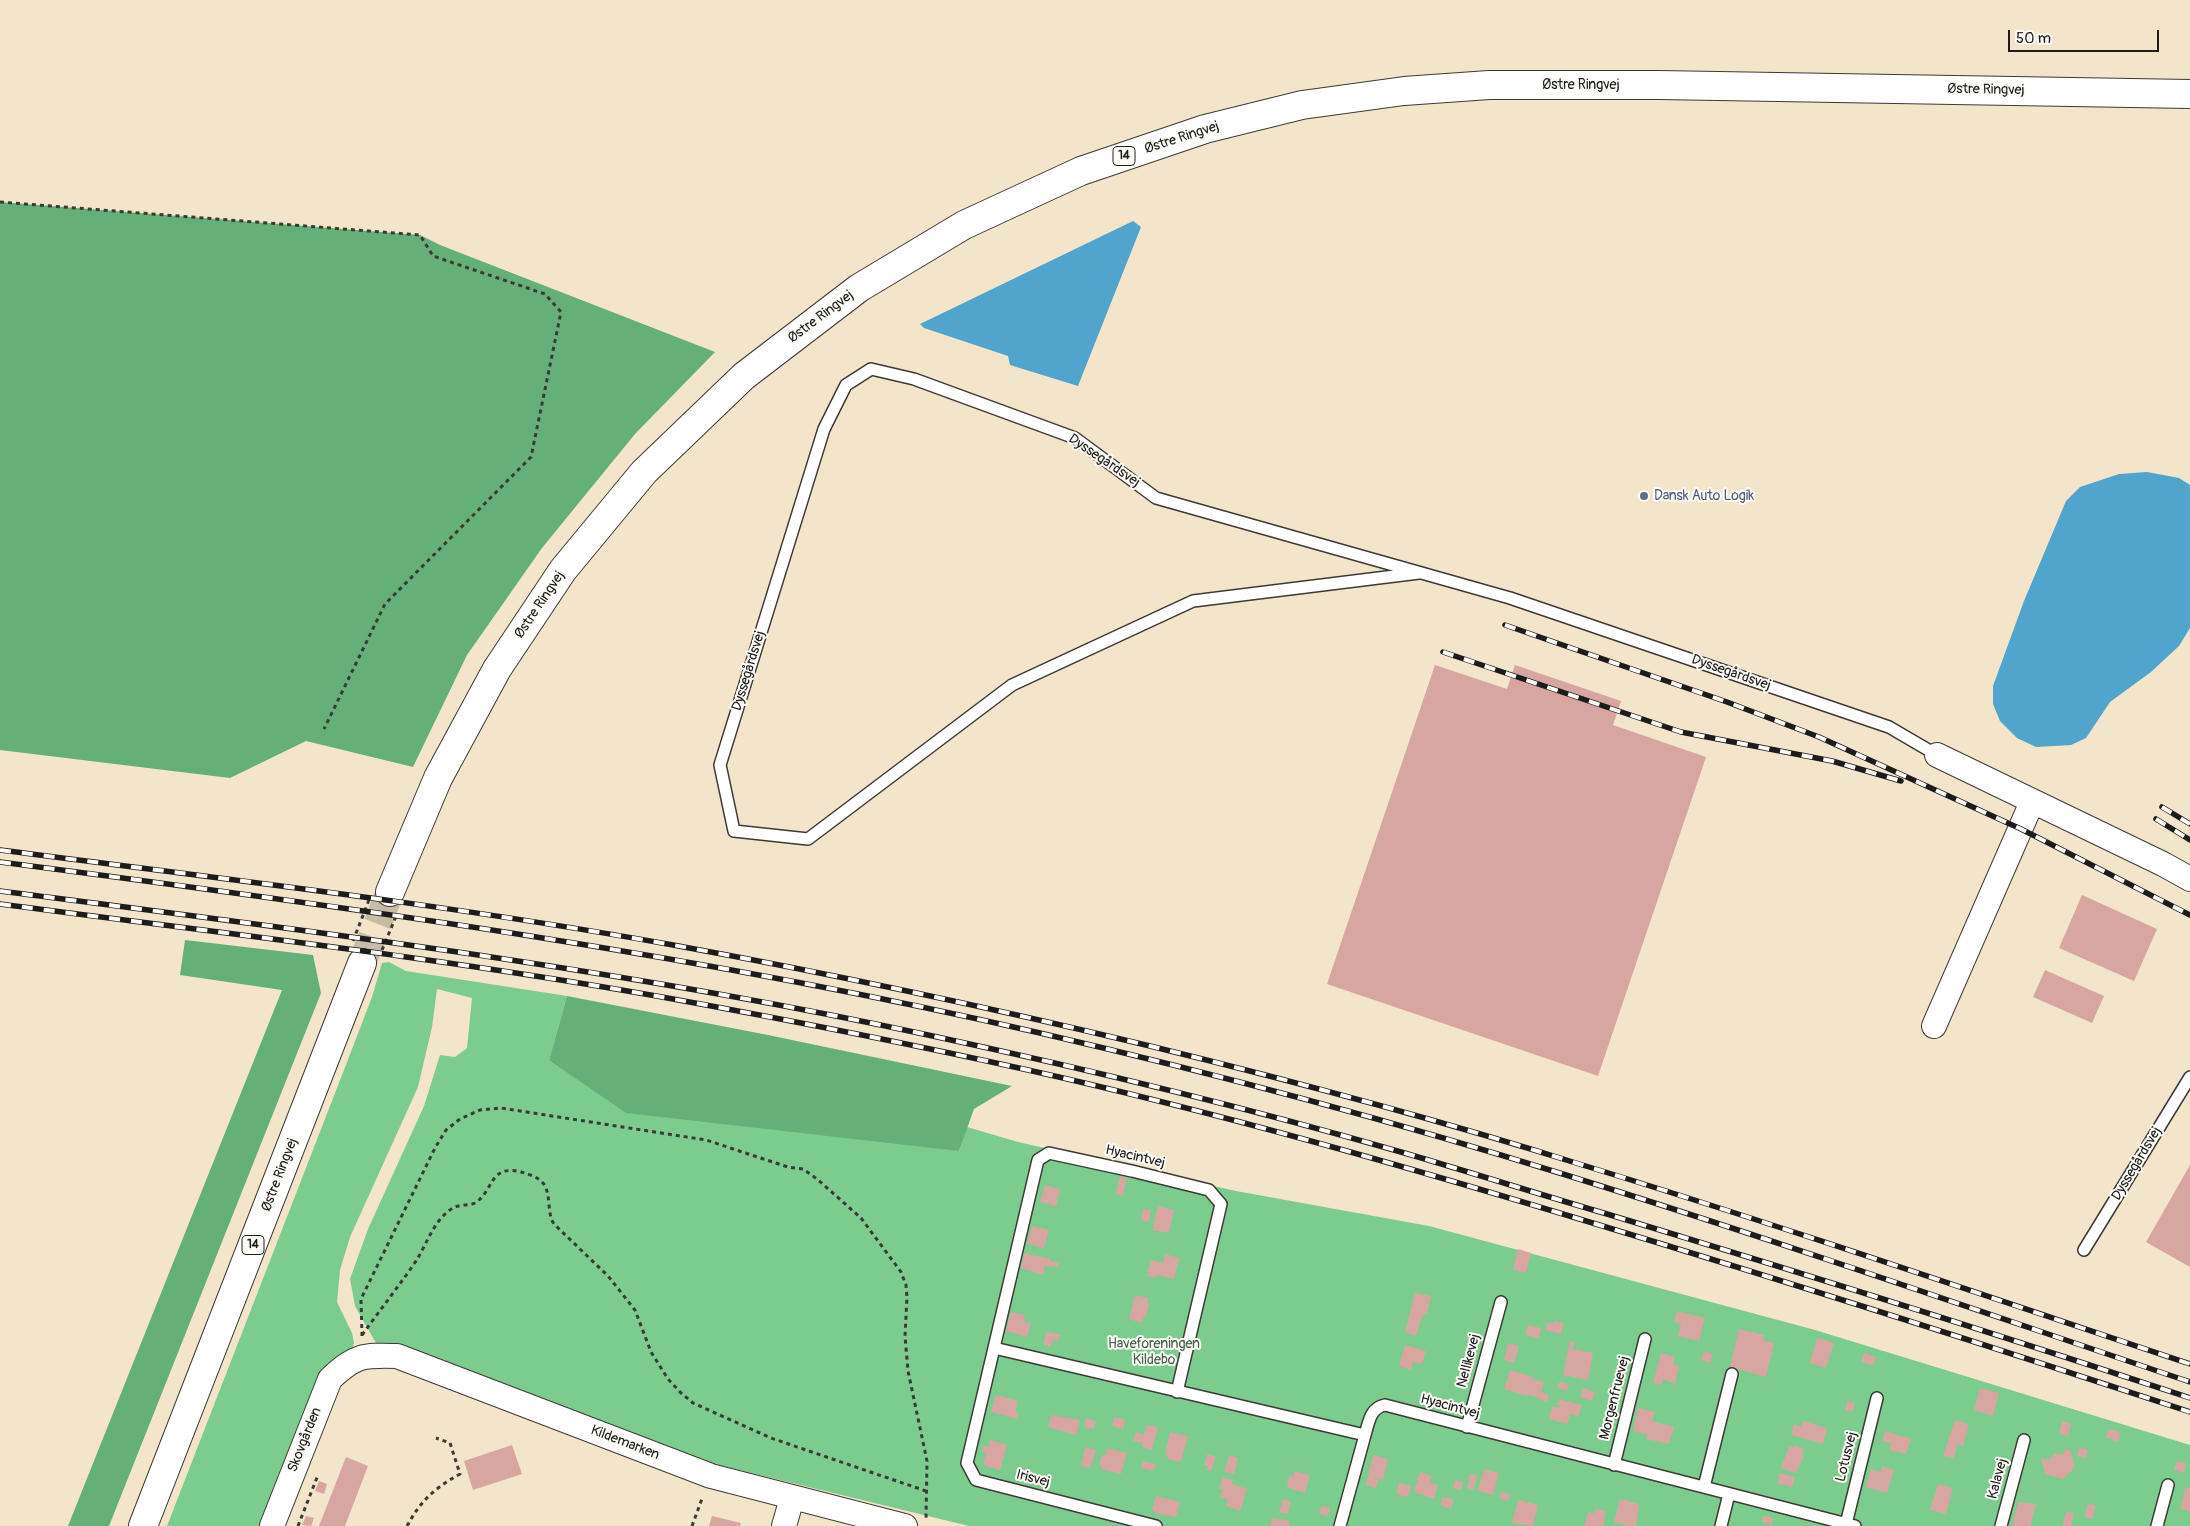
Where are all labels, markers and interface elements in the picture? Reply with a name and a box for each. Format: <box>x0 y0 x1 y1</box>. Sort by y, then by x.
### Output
scale bar <box>2010 20 2161 52</box>
text: 50 m <box>2016 29 2051 48</box>
street label: Østre Ringvej <box>1542 77 1620 93</box>
street label: Østre Ringvej <box>1947 81 2025 99</box>
street label: Østre Ringvej <box>1143 118 1221 158</box>
road number: 14 <box>1113 146 1135 166</box>
street label: Østre Ringvej <box>785 287 857 347</box>
street label: Dyssegårdsvej <box>1065 431 1143 491</box>
place label: Dansk Auto Logik <box>1654 488 1754 504</box>
marker: Dansk Auto Logik <box>1638 490 1650 502</box>
street label: Østre Ringvej <box>511 568 569 642</box>
street label: Dyssegårdsvej <box>729 629 769 713</box>
street label: Dyssegårdsvej <box>1689 652 1773 694</box>
street label: Dyssegårdsvej <box>2108 1124 2166 1204</box>
street label: Østre Ringvej <box>258 1136 302 1214</box>
street label: Hyacintvej <box>1104 1142 1166 1172</box>
road number: 14 <box>242 1236 264 1254</box>
street label: Nellikevej <box>1454 1332 1484 1390</box>
park label: Haveforeningen Kildebo <box>1108 1336 1200 1368</box>
street label: Morgenfruevej <box>1597 1355 1633 1441</box>
street label: Hyacintvej <box>1419 1391 1481 1423</box>
street label: Skovgården <box>284 1405 326 1475</box>
street label: Kildemarken <box>588 1422 662 1464</box>
street label: Lotusvej <box>1833 1430 1861 1484</box>
street label: Kalavej <box>1985 1457 2011 1501</box>
street label: Irisvej <box>1014 1467 1052 1491</box>

